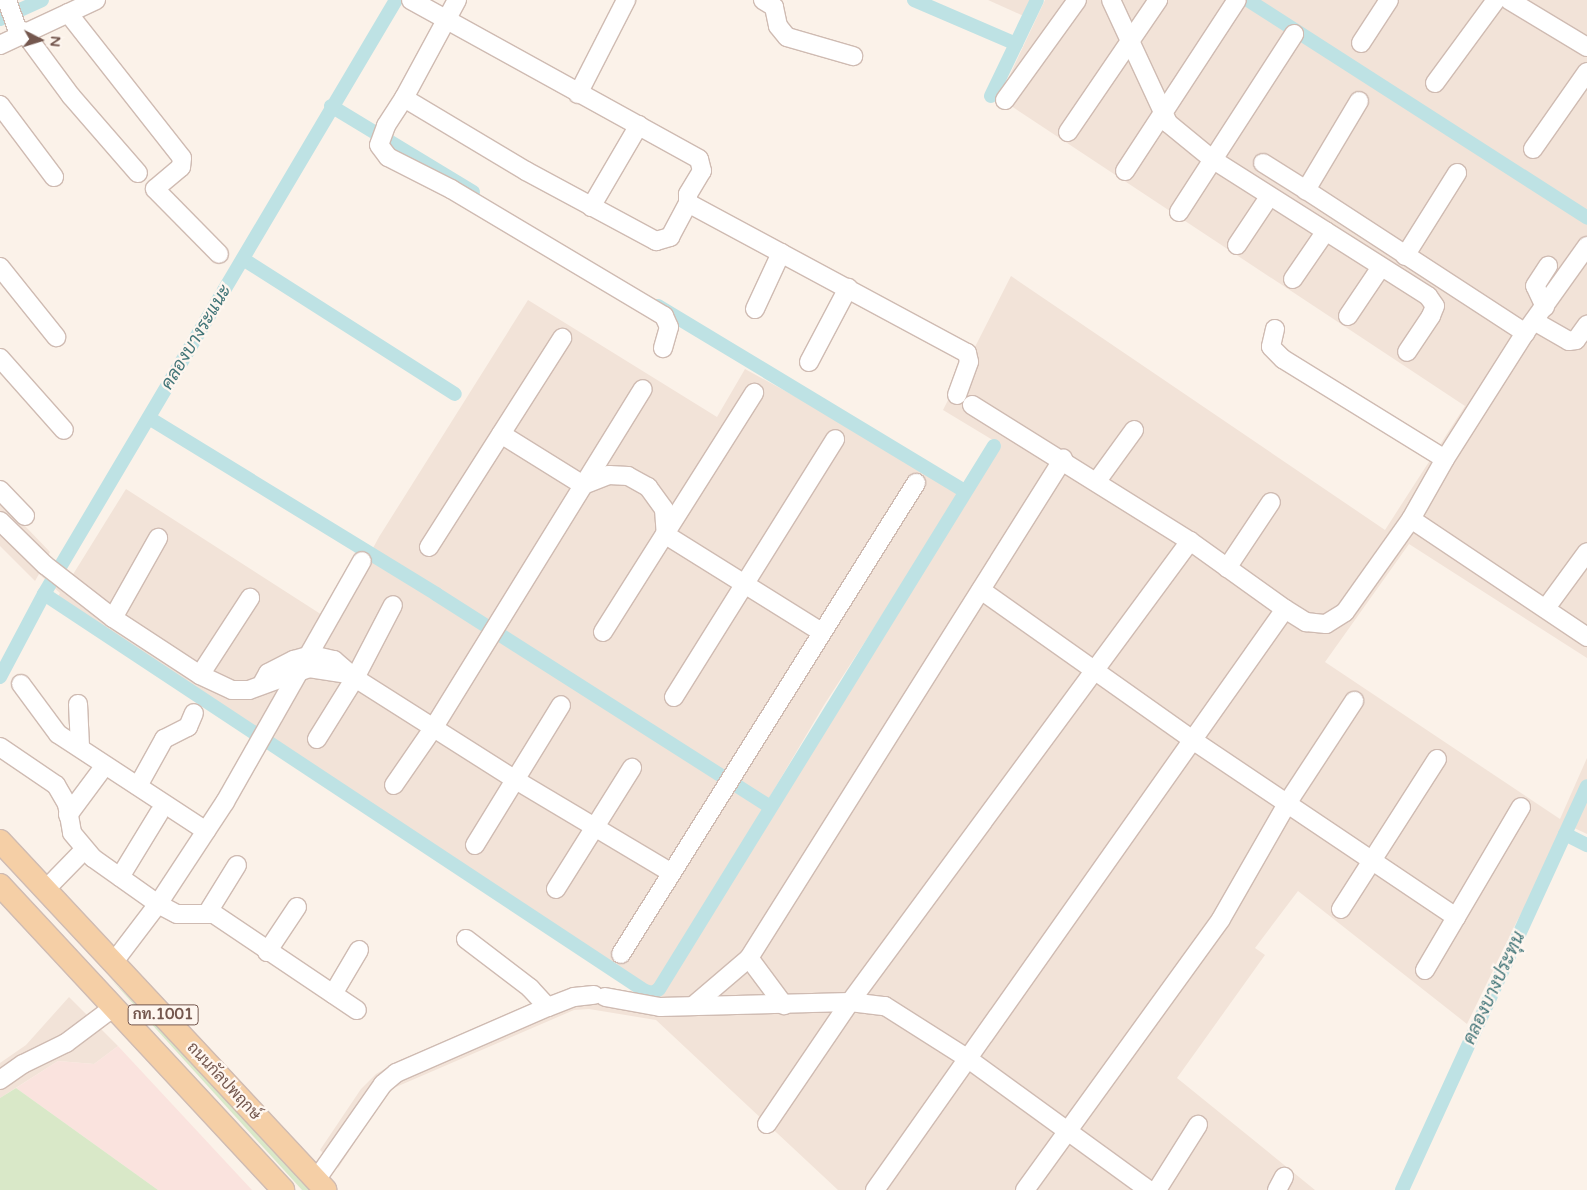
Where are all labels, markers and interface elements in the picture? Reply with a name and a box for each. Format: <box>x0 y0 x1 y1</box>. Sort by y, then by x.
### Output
north arrow <box>15 15 65 65</box>
text: N <box>46 35 64 48</box>
water label: คลองบางระแนะ <box>156 281 236 393</box>
water label: คลองบางประทุน <box>1458 928 1530 1048</box>
road number: กท.1001 <box>127 1002 199 1028</box>
street label: ถนนกัลปพฤกษ์ <box>183 1038 265 1124</box>

